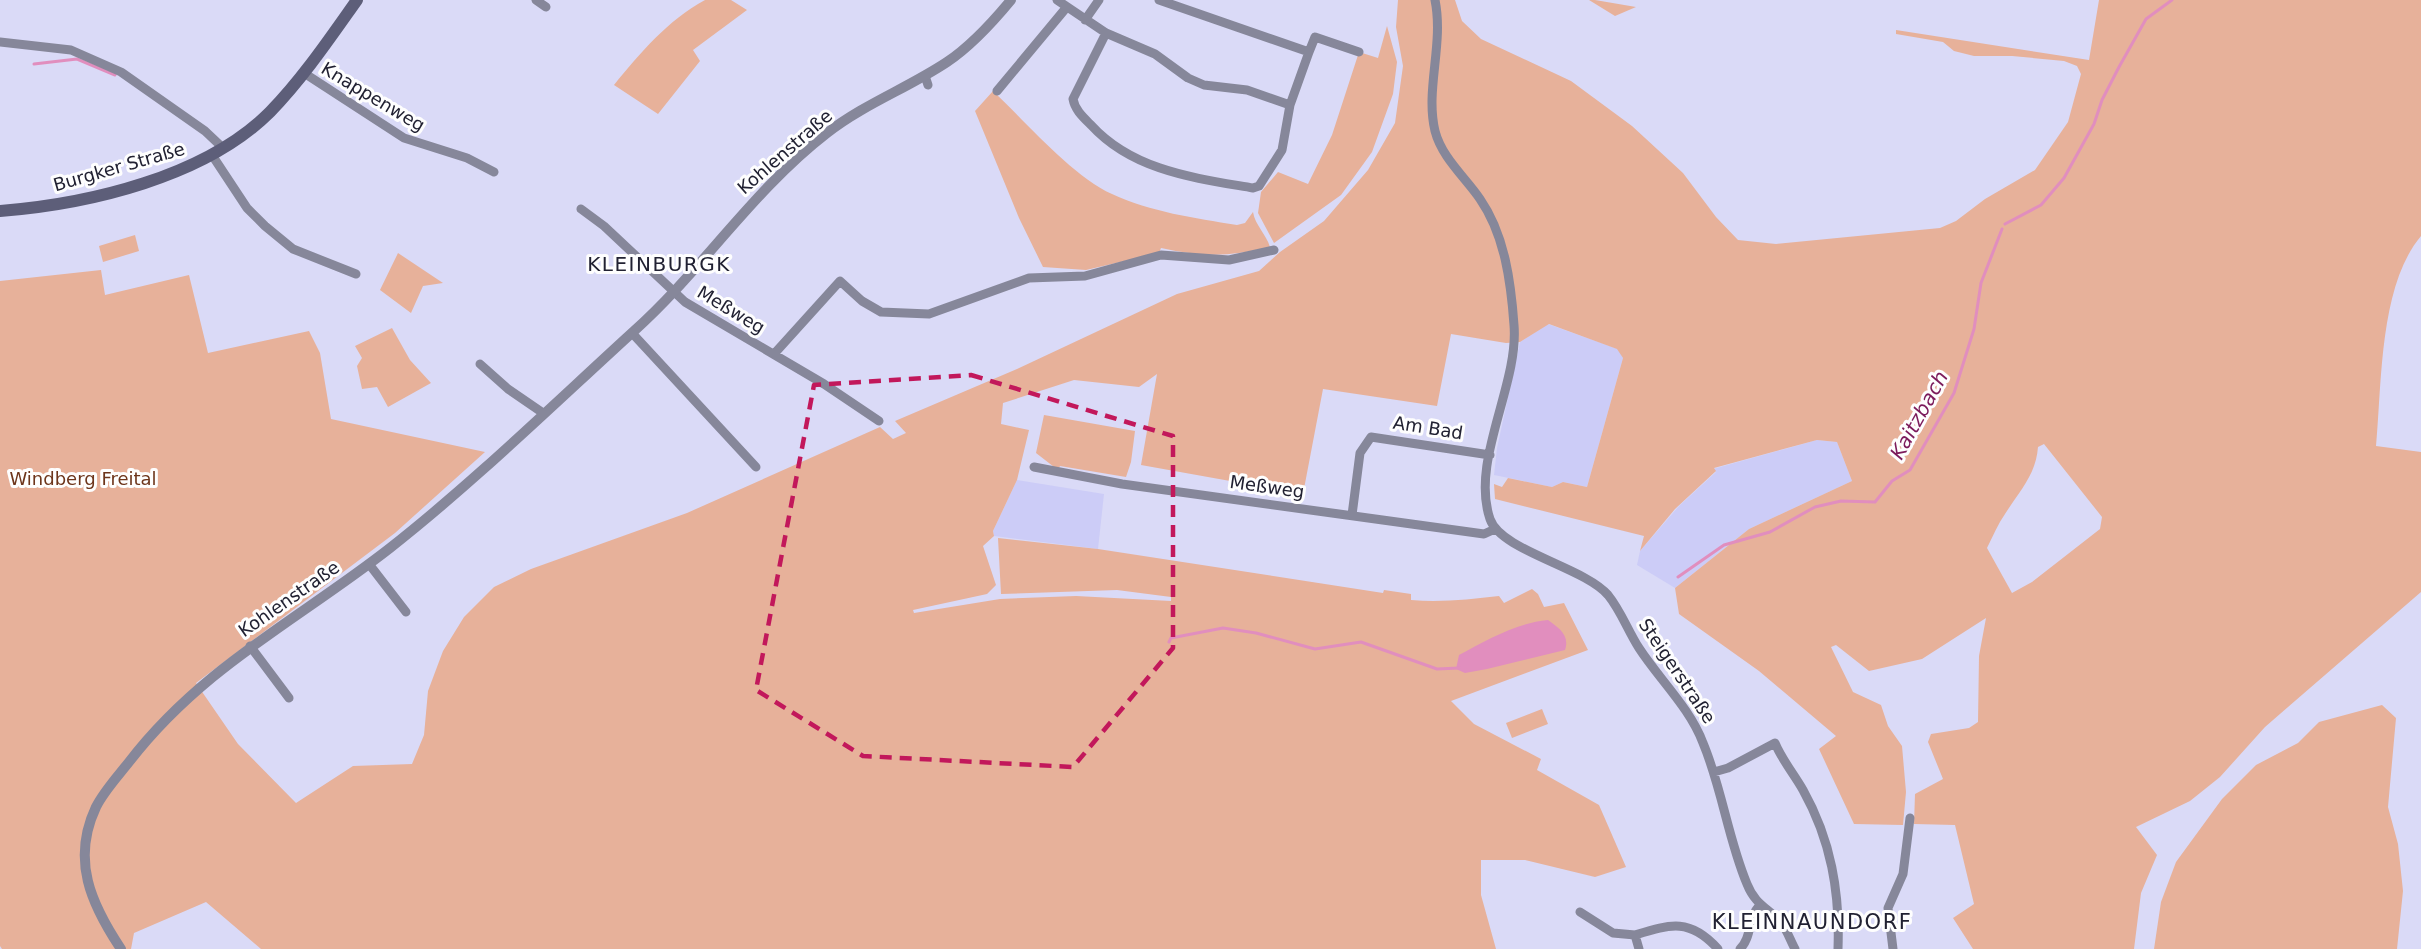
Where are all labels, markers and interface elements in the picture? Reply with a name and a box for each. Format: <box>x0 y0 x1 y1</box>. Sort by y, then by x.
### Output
street label: Knappenweg <box>318 57 429 136</box>
street label: Kohlenstraße <box>733 105 836 198</box>
street label: Burgker Straße <box>51 138 187 195</box>
district label: KLEINBURGK <box>587 252 731 276</box>
street label: Meßweg <box>694 281 769 338</box>
water label: Kaitzbach <box>1885 367 1953 463</box>
street label: Am Bad <box>1392 412 1464 443</box>
park label: Windberg Freital <box>9 468 157 489</box>
street label: Meßweg <box>1228 471 1306 502</box>
street label: Kohlenstraße <box>234 556 343 641</box>
street label: Steigerstraße <box>1635 614 1720 727</box>
district label: KLEINNAUNDORF <box>1712 910 1912 934</box>

